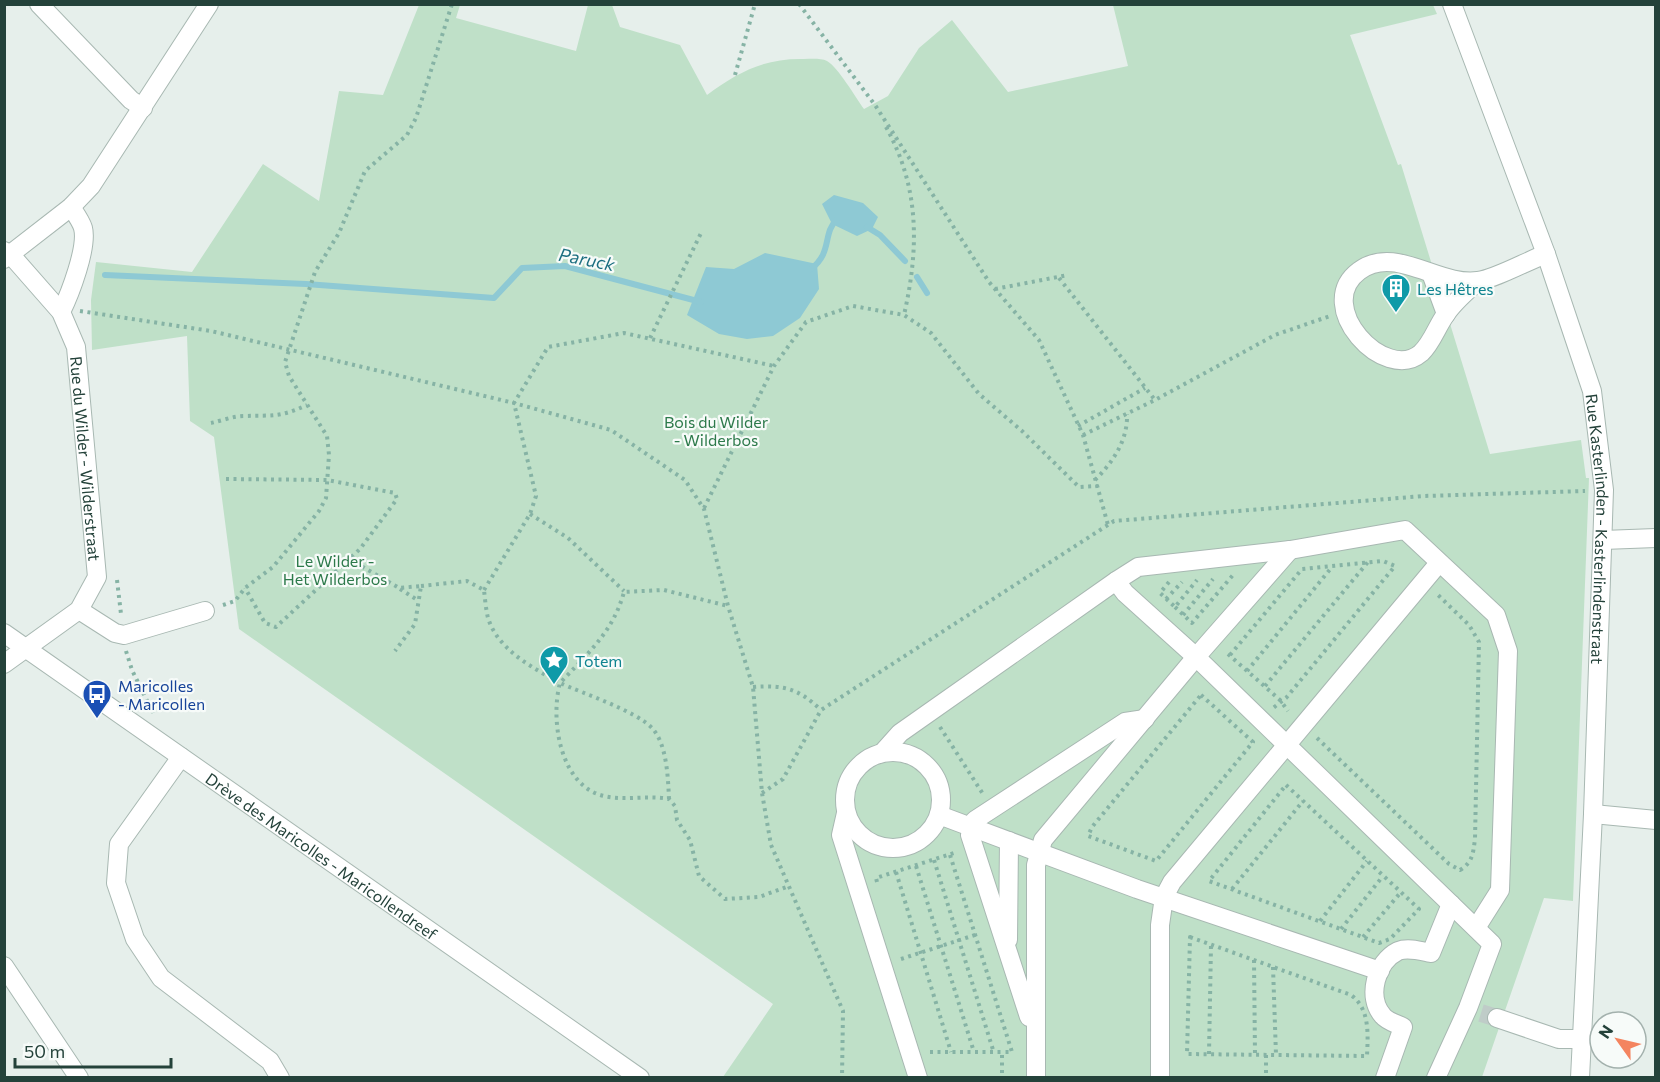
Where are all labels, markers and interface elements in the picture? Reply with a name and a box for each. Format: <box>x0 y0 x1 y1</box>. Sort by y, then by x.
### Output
water label: Paruck <box>557 243 618 275</box>
building icon: Les Hêtres <box>1380 272 1412 314</box>
place label: Les Hêtres <box>1417 279 1494 298</box>
street label: Rue du Wilder - Wilderstraat <box>67 355 105 562</box>
street label: Rue Kasterlinden - Kasterlindenstraat <box>1583 393 1614 665</box>
park label: Bois du Wilder - Wilderbos <box>664 412 769 449</box>
park label: Le Wilder - Het Wilderbos <box>283 551 387 588</box>
place icon: Totem <box>538 644 570 686</box>
place label: Totem <box>575 651 622 670</box>
place label: Maricolles - Maricollen <box>118 676 205 713</box>
bus stop icon: Maricolles - Maricollen <box>81 678 113 720</box>
street label: Drève des Maricolles - Maricollendreef <box>203 768 442 943</box>
north arrow <box>1588 1010 1648 1070</box>
text: N <box>1594 1021 1616 1042</box>
scale bar <box>15 1031 171 1069</box>
text: 50 m <box>24 1040 65 1062</box>

